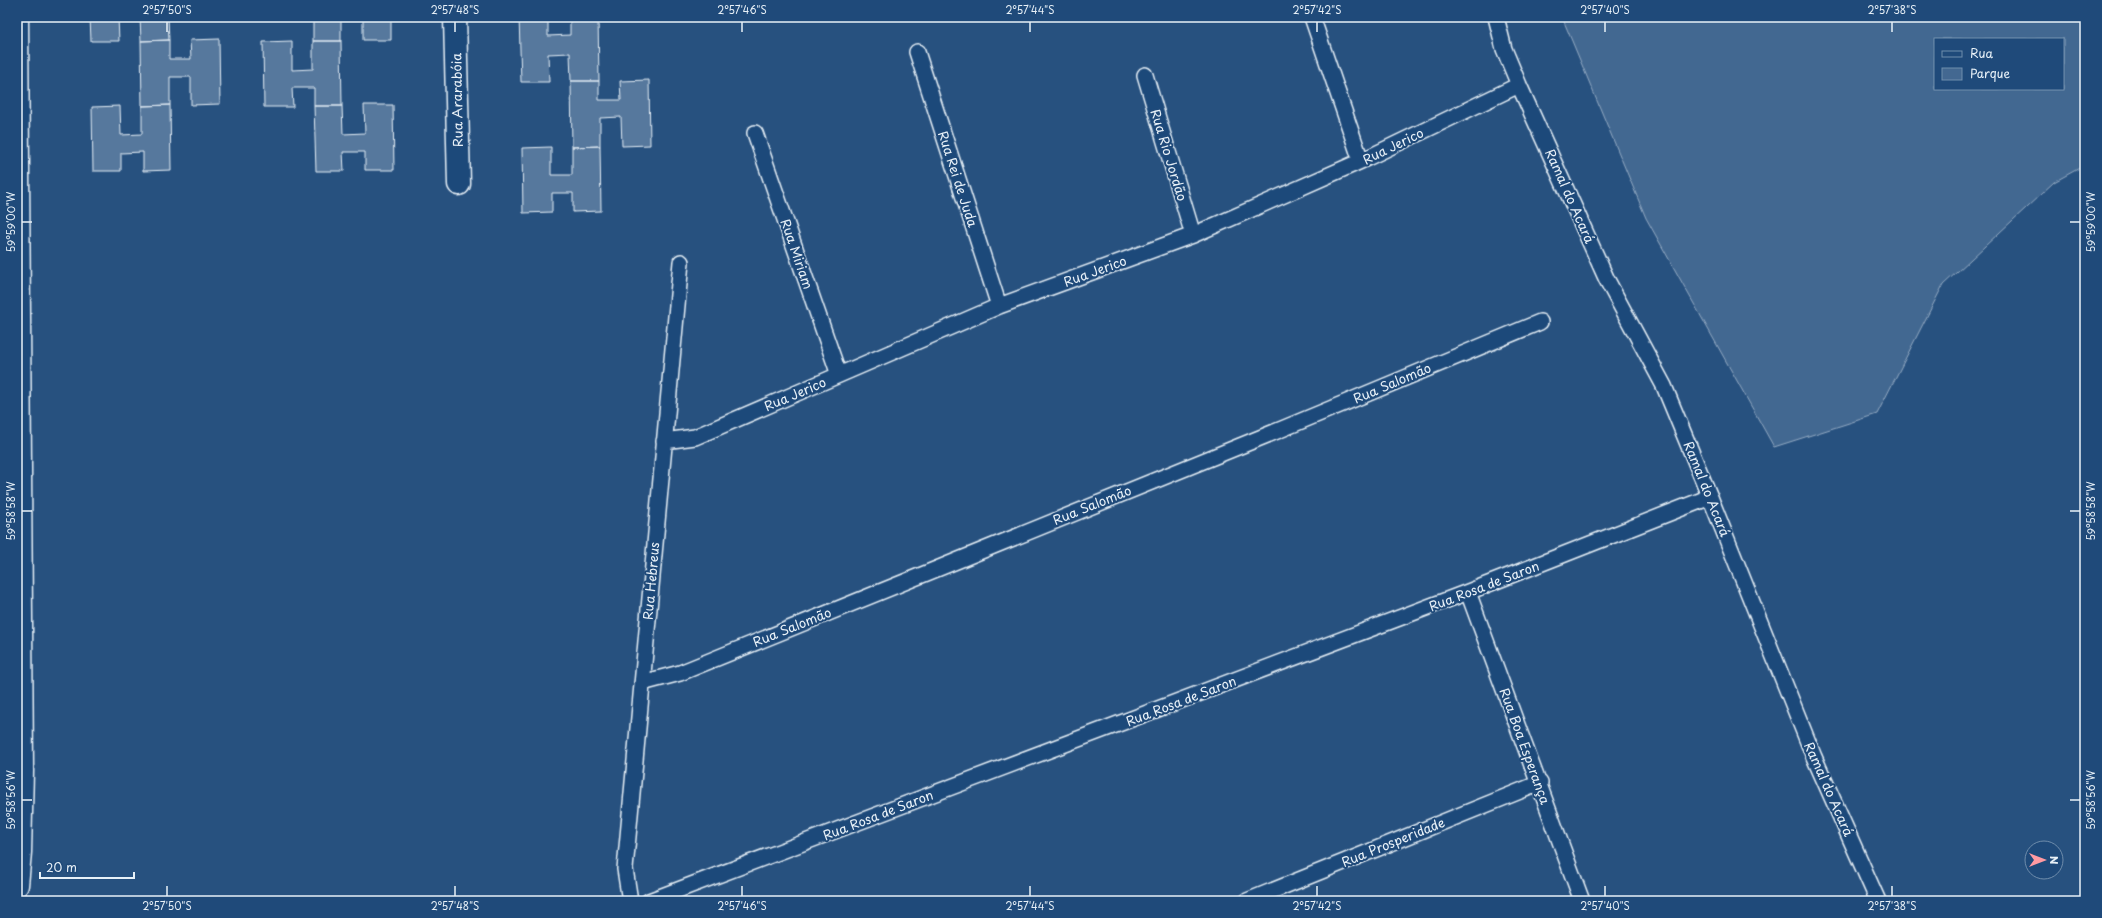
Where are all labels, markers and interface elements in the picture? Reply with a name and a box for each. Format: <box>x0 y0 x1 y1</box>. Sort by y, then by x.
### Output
text: 2°57'50"S <box>142 2 192 17</box>
text: 2°57'48"S <box>431 2 479 17</box>
text: 2°57'46"S <box>717 2 767 17</box>
text: 2°57'44"S <box>1006 2 1054 17</box>
text: 2°57'42"S <box>1293 2 1341 17</box>
text: 2°57'40"S <box>1580 2 1630 17</box>
text: 2°57'38"S <box>1868 2 1916 17</box>
legend <box>1934 38 2064 90</box>
text: Rua <box>1970 44 1994 62</box>
street label: Rua Ararabóia <box>446 53 467 147</box>
text: Parque <box>1970 64 2010 82</box>
street label: Rua Rio Jordão <box>1146 107 1192 203</box>
street label: Rua Jerico <box>1359 123 1426 168</box>
street label: Rua Rei de Juda <box>934 128 983 229</box>
street label: Ramal do Acará <box>1541 146 1600 247</box>
text: 59°59'00"W <box>3 191 18 252</box>
text: 59°59'00"W <box>2083 191 2098 252</box>
street label: Rua Miriam <box>777 216 818 292</box>
street label: Rua Jerico <box>1061 250 1129 291</box>
street label: Rua Salomão <box>1350 358 1434 408</box>
street label: Rua Jerico <box>761 372 829 415</box>
street label: Ramal do Acará <box>1680 438 1736 540</box>
street label: Rua Salomão <box>1050 480 1134 529</box>
text: 59°58'58"W <box>3 481 18 540</box>
text: 59°58'58"W <box>2083 481 2098 540</box>
street label: Rua Hebreus <box>638 541 663 621</box>
street label: Rua Rosa de Saron <box>1426 556 1542 615</box>
street label: Rua Salomão <box>750 602 834 651</box>
street label: Rua Rosa de Saron <box>1123 671 1239 730</box>
street label: Rua Boa Esperança <box>1496 685 1556 807</box>
street label: Ramal do Acará <box>1800 739 1859 840</box>
text: 59°58'56"W <box>3 770 18 830</box>
text: 59°58'56"W <box>2083 770 2098 830</box>
street label: Rua Rosa de Saron <box>820 785 936 844</box>
street label: Rua Prosperidade <box>1338 812 1447 871</box>
north arrow <box>2024 840 2064 880</box>
scale bar <box>40 854 134 880</box>
text: N <box>2046 856 2063 865</box>
text: 20 m <box>46 858 77 876</box>
text: 2°57'50"S <box>142 898 192 913</box>
text: 2°57'48"S <box>431 898 479 913</box>
text: 2°57'46"S <box>717 898 767 913</box>
text: 2°57'44"S <box>1006 898 1054 913</box>
text: 2°57'42"S <box>1293 898 1341 913</box>
text: 2°57'40"S <box>1580 898 1630 913</box>
text: 2°57'38"S <box>1868 898 1916 913</box>

